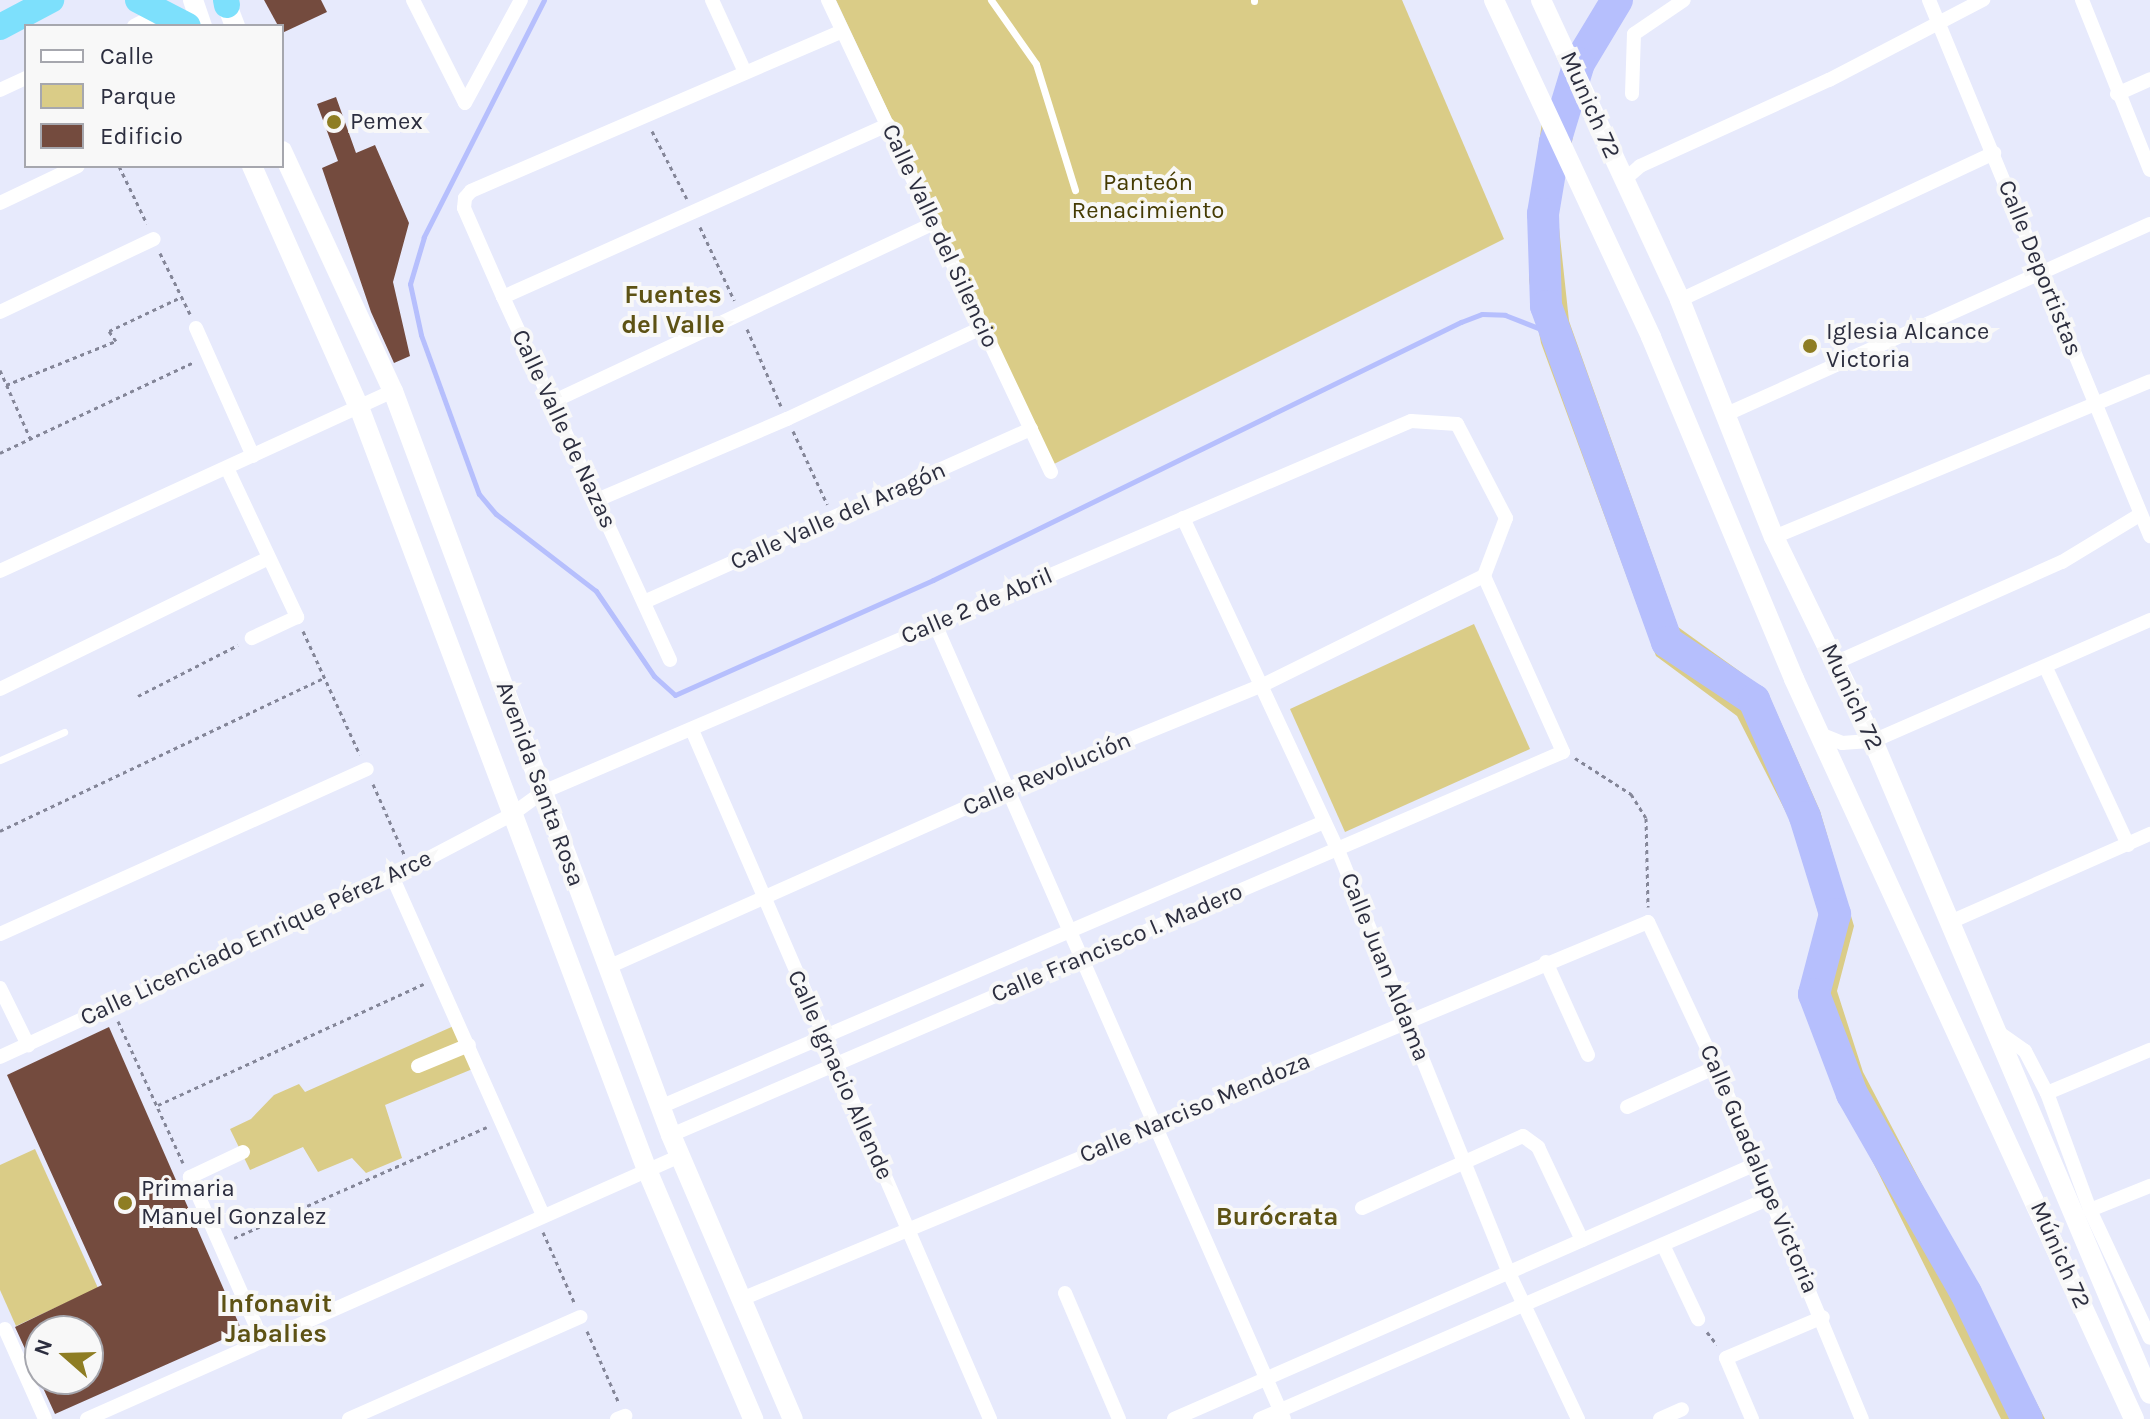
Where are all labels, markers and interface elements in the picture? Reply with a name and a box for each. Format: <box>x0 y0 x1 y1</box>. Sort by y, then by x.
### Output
legend <box>24 24 284 168</box>
text: Calle <box>100 42 154 70</box>
street label: Munich 72 <box>1554 47 1626 163</box>
text: Parque <box>100 82 176 110</box>
place label: Pemex <box>350 108 423 136</box>
marker: Pemex <box>325 113 343 131</box>
street label: Calle Valle del Silencio <box>875 120 1005 352</box>
text: Edificio <box>100 122 183 150</box>
park label: Panteón Renacimiento <box>1072 169 1224 225</box>
street label: Calle Deportistas <box>1992 176 2088 360</box>
district label: Fuentes del Valle <box>621 279 725 340</box>
place label: Iglesia Alcance Victoria <box>1826 318 1989 374</box>
street label: Calle Valle de Nazas <box>505 325 623 533</box>
marker: Iglesia Alcance Victoria <box>1801 337 1819 355</box>
street label: Calle Valle del Aragón <box>726 456 950 576</box>
street label: Calle 2 de Abril <box>897 561 1057 651</box>
street label: Munich 72 <box>1815 639 1889 755</box>
street label: Avenida Santa Rosa <box>489 677 591 891</box>
street label: Calle Revolución <box>959 726 1135 822</box>
street label: Calle Licenciado Enrique Pérez Arce <box>76 844 436 1032</box>
street label: Calle Juan Aldama <box>1334 869 1436 1065</box>
street label: Calle Francisco I. Madero <box>987 877 1247 1009</box>
street label: Calle Ignacio Allende <box>781 966 899 1184</box>
street label: Calle Guadalupe Victoria <box>1693 1040 1825 1298</box>
street label: Calle Narciso Mendoza <box>1075 1046 1315 1170</box>
place label: Primaria Manuel Gonzalez <box>141 1175 326 1231</box>
marker: Primaria Manuel Gonzalez <box>116 1194 134 1212</box>
street label: Múnich 72 <box>2024 1197 2096 1313</box>
district label: Burócrata <box>1216 1201 1338 1233</box>
district label: Infonavit Jabalies <box>220 1288 332 1350</box>
north arrow <box>24 1315 104 1395</box>
text: N <box>28 1336 58 1359</box>

